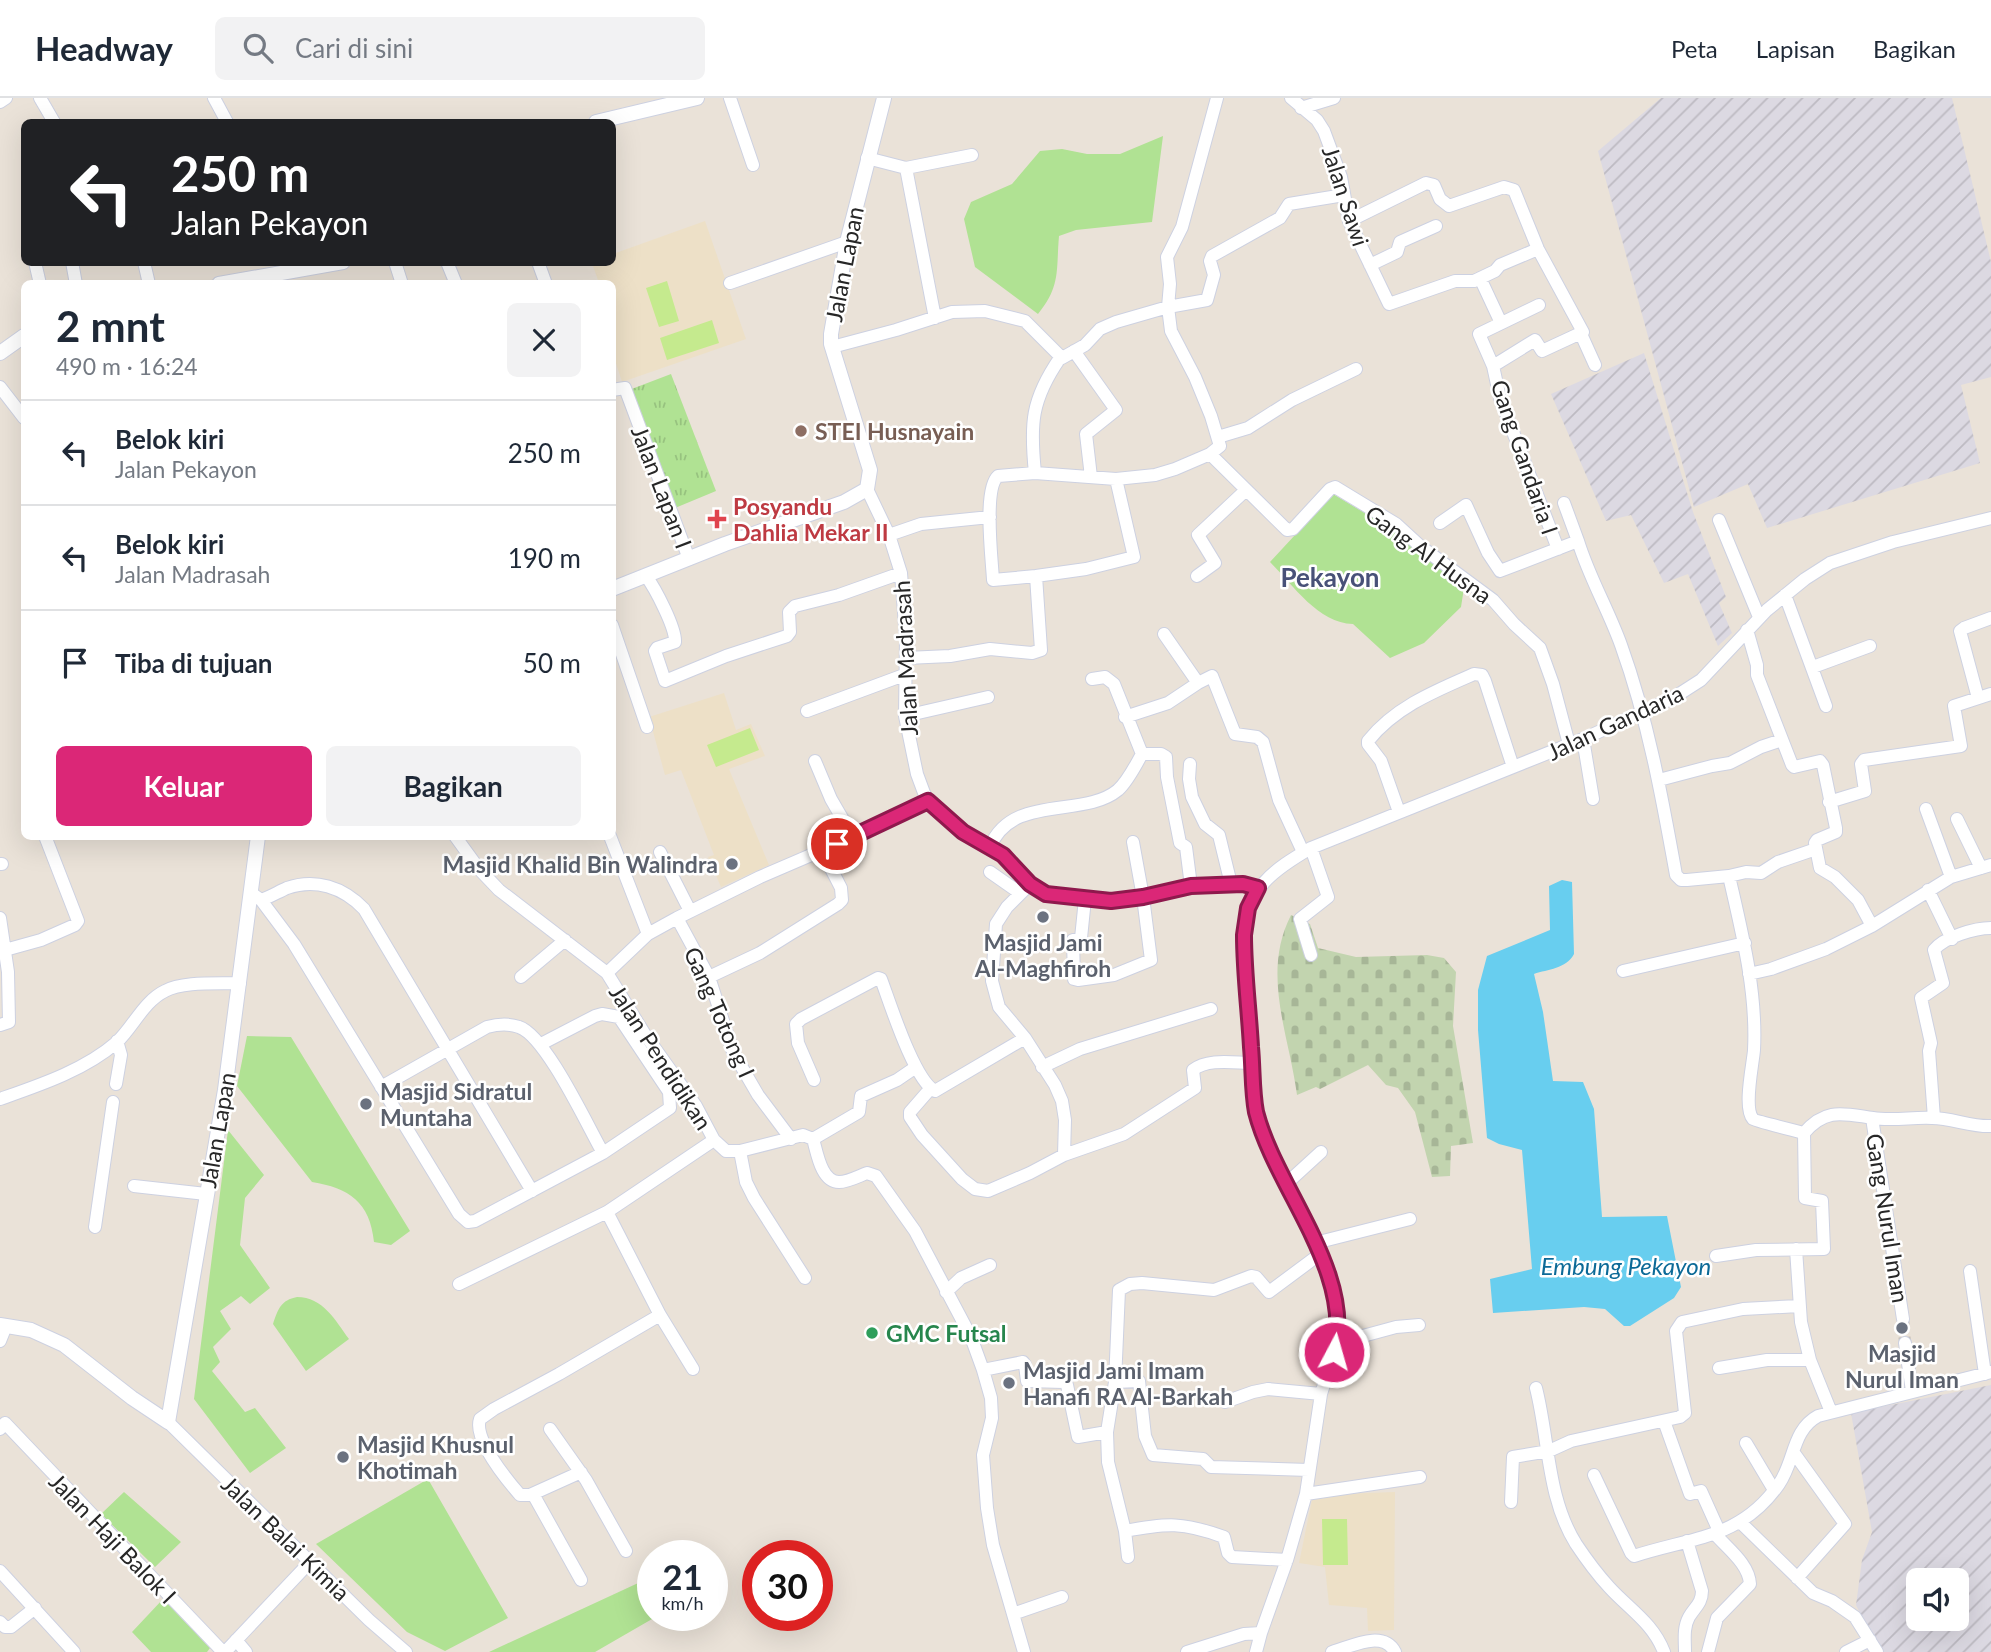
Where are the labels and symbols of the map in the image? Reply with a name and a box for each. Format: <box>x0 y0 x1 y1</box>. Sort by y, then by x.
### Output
street label: Jalan Sawi <box>1317 142 1375 250</box>
street label: Jalan Lapan <box>819 204 869 324</box>
street label: Gang Gandaria I <box>1485 376 1565 538</box>
place label: STEI Husnayain <box>815 417 974 445</box>
street label: Jalan Lapan I <box>626 422 698 552</box>
marker: STEI Husnayain <box>793 423 809 439</box>
place label: Posyandu Dahlia Mekar II <box>733 492 889 546</box>
street label: Gang Al Husna <box>1360 499 1498 609</box>
marker: Posyandu Dahlia Mekar II <box>707 509 727 529</box>
district label: Pekayon <box>1281 561 1379 593</box>
street label: Jalan Madrasah <box>887 580 923 736</box>
street label: Jalan Gandaria <box>1543 678 1687 766</box>
pin <box>807 814 867 874</box>
place label: Masjid Khalid Bin Walindra <box>443 850 718 878</box>
marker: Masjid Khalid Bin Walindra <box>724 856 740 872</box>
marker: Masjid Jami Al-Maghfiroh <box>1035 909 1051 925</box>
place label: Masjid Jami Al-Maghfiroh <box>974 928 1111 982</box>
street label: Gang Totong I <box>679 942 761 1082</box>
street label: Jalan Pendidikan <box>604 979 718 1135</box>
street label: Jalan Lapan <box>193 1070 241 1190</box>
place label: Masjid Sidratul Muntaha <box>380 1077 532 1131</box>
marker: Masjid Sidratul Muntaha <box>358 1096 374 1112</box>
street label: Gang Nurul Iman <box>1861 1131 1915 1305</box>
water label: Embung Pekayon <box>1541 1251 1711 1280</box>
position arrow <box>1297 1315 1371 1389</box>
place label: GMC Futsal <box>886 1319 1006 1347</box>
marker: Masjid Nurul Iman <box>1894 1320 1910 1336</box>
marker: GMC Futsal <box>864 1325 880 1341</box>
place label: Masjid Nurul Iman <box>1845 1339 1959 1393</box>
place label: Masjid Jami Imam Hanafi RA Al-Barkah <box>1023 1356 1233 1410</box>
marker: Masjid Jami Imam Hanafi RA Al-Barkah <box>1001 1375 1017 1391</box>
place label: Masjid Khusnul Khotimah <box>357 1430 514 1484</box>
marker: Masjid Khusnul Khotimah <box>335 1449 351 1465</box>
street label: Jalan Haji Balok I <box>44 1467 182 1609</box>
street label: Jalan Balai Kimia <box>216 1470 356 1606</box>
speed limit sign: 30 <box>742 1540 833 1631</box>

